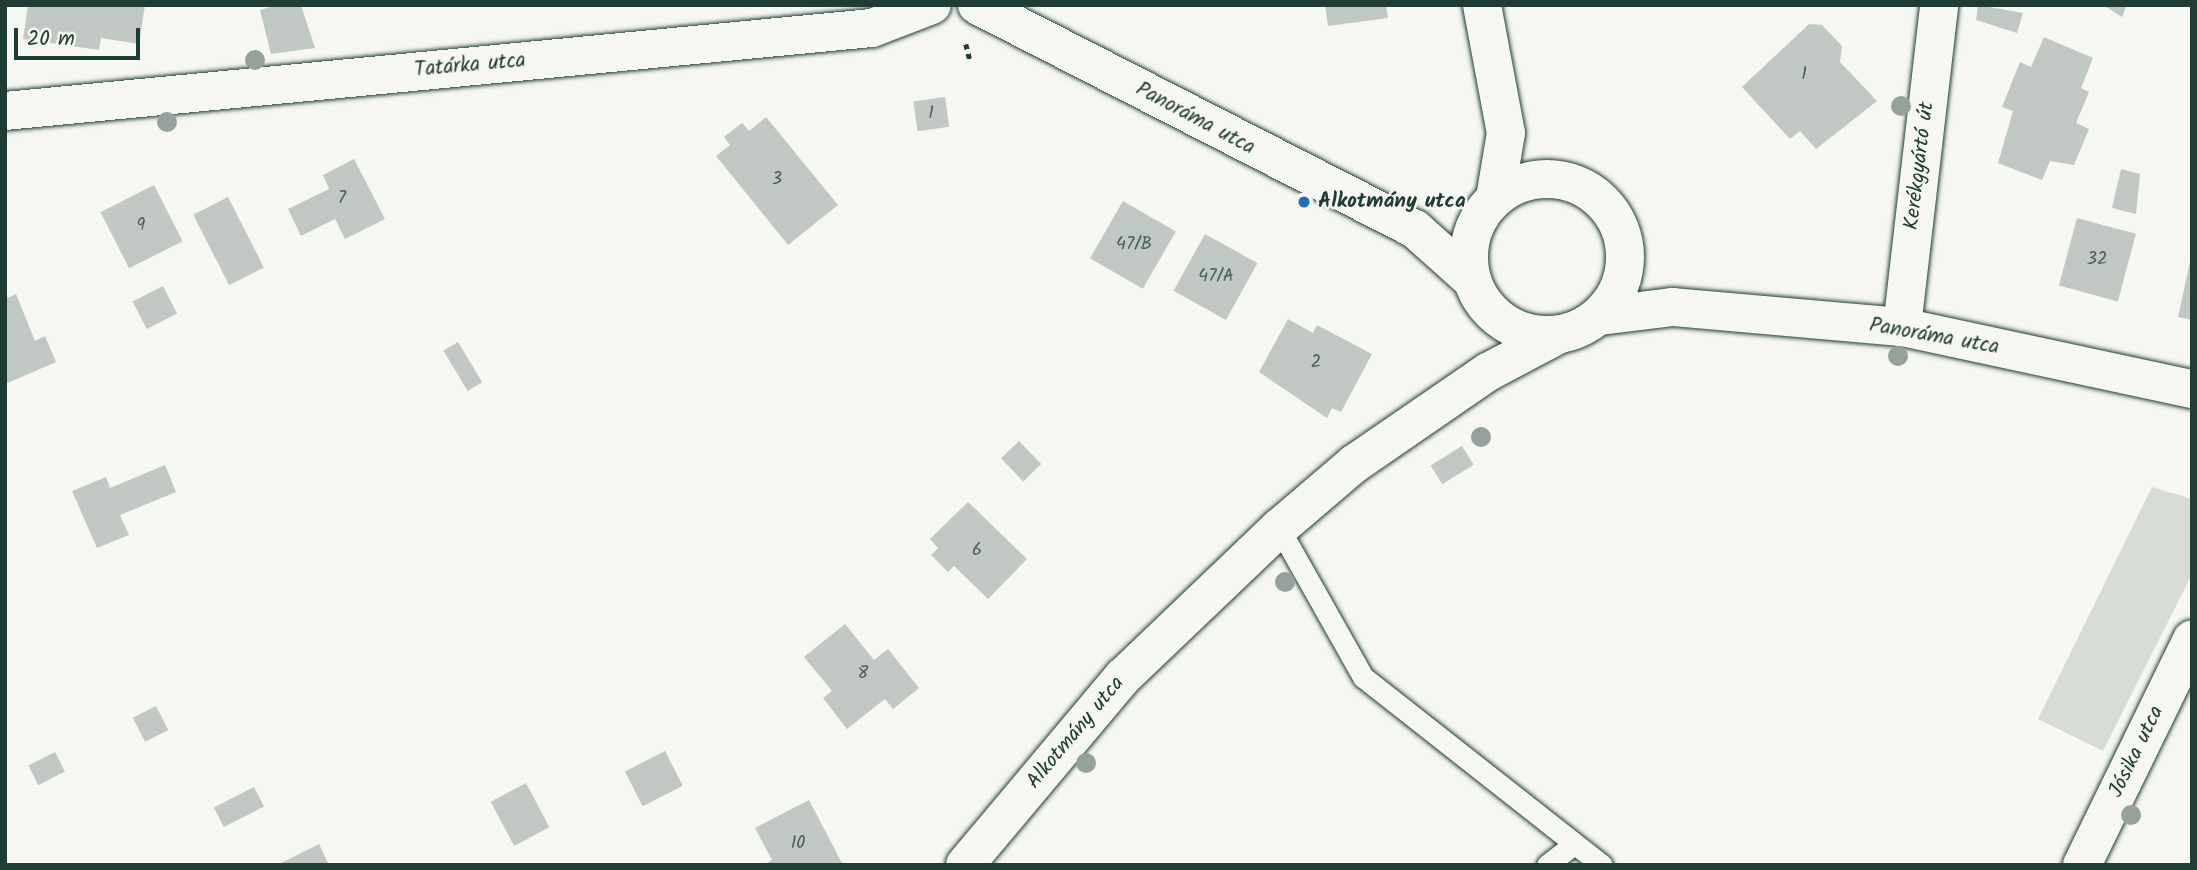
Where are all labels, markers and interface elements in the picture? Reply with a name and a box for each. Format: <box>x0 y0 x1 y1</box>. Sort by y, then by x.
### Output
scale bar <box>18 14 144 58</box>
text: 20 m <box>27 23 75 56</box>
street label: Tatárka utca <box>413 49 527 83</box>
house number: 1 <box>1801 64 1807 86</box>
street label: Panoráma utca <box>1131 77 1259 161</box>
street label: Kerékgyártó út <box>1900 101 1940 231</box>
house number: 1 <box>928 103 934 125</box>
house number: 3 <box>772 169 782 191</box>
house number: 7 <box>338 188 346 210</box>
place label: Alkotmány utca <box>1318 189 1466 215</box>
marker: Alkotmány utca <box>1296 194 1312 210</box>
house number: 9 <box>137 215 145 237</box>
house number: 47/B <box>1116 234 1152 256</box>
house number: 32 <box>2087 249 2107 271</box>
house number: 47/A <box>1198 266 1234 288</box>
street label: Panoráma utca <box>1867 313 2001 361</box>
house number: 2 <box>1311 352 1321 374</box>
house number: 6 <box>972 540 982 562</box>
house number: 8 <box>858 663 868 685</box>
street label: Alkotmány utca <box>1022 672 1130 794</box>
street label: Jósika utca <box>2104 702 2170 802</box>
house number: 10 <box>791 833 805 855</box>

